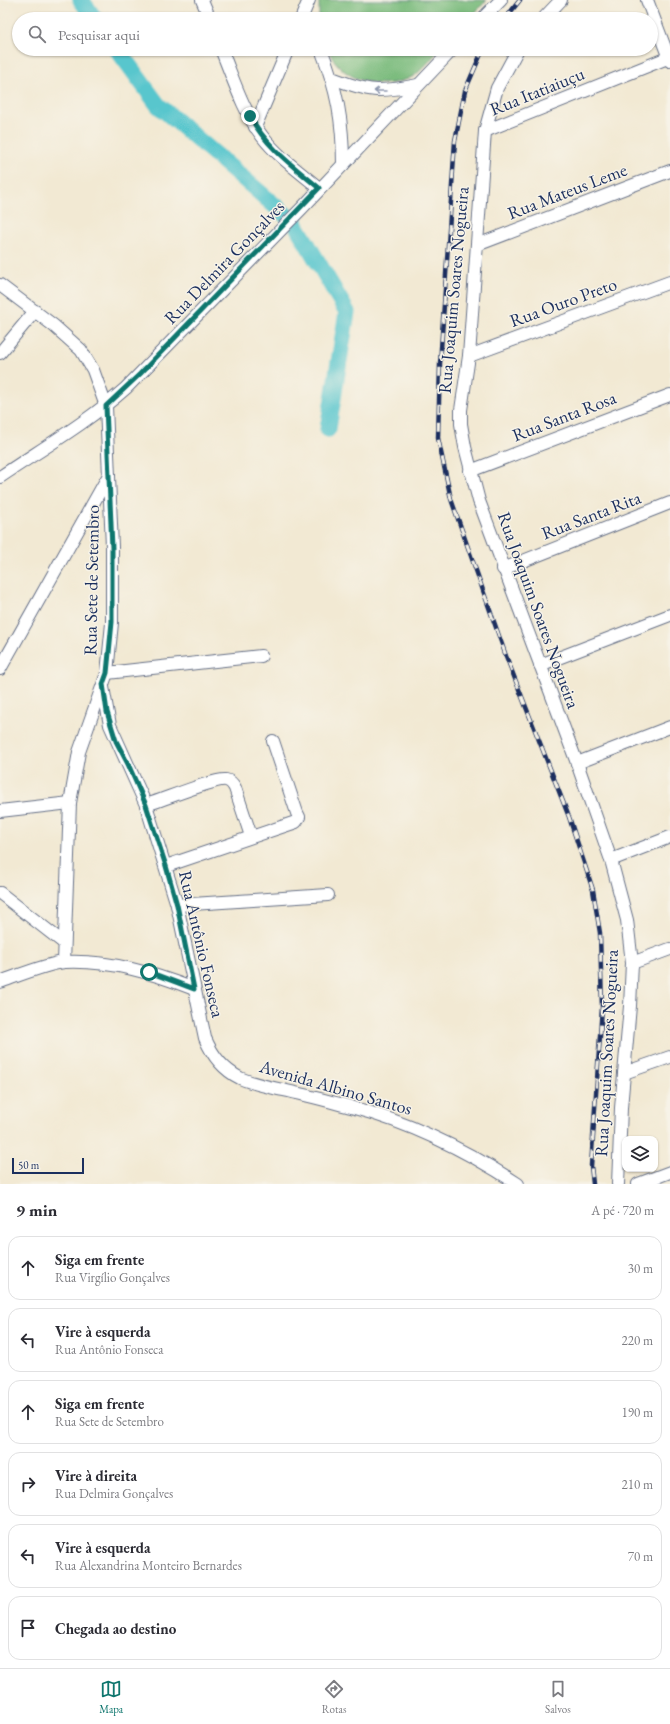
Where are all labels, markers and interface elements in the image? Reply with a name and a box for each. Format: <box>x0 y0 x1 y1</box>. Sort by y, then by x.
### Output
search box <box>12 12 658 56</box>
icon: search <box>26 23 48 45</box>
text: Pesquisar aqui <box>58 25 140 44</box>
street label: Rua Itatiaiuçu <box>486 61 588 120</box>
one-way arrow <box>374 87 387 95</box>
route end <box>241 107 259 125</box>
street label: Rua Mateus Leme <box>504 158 630 224</box>
street label: Rua Joaquim Soares Nogueira <box>433 185 474 394</box>
street label: Rua Delmira Gonçalves <box>159 195 289 329</box>
street label: Rua Ouro Preto <box>506 272 620 332</box>
street label: Rua Santa Rosa <box>509 385 620 446</box>
street label: Rua Santa Rita <box>538 485 645 544</box>
street label: Rua Sete de Setembro <box>78 504 104 656</box>
street label: Rua Joaquim Soares Nogueira <box>493 509 586 712</box>
street label: Rua Antônio Fonseca <box>174 868 230 1020</box>
street label: Rua Joaquim Soares Nogueira <box>589 948 623 1157</box>
route start <box>140 963 158 981</box>
street label: Avenida Albino Santos <box>256 1054 415 1120</box>
map controls <box>622 1136 658 1172</box>
button: layers <box>622 1136 658 1172</box>
scale bar <box>12 1156 84 1175</box>
text: 50 m <box>18 1158 39 1172</box>
text: 9 min <box>16 1199 57 1221</box>
text: A pé · 720 m <box>591 1202 654 1219</box>
text: Siga em frente <box>55 1250 144 1269</box>
icon: ahead <box>17 1257 39 1279</box>
text: 30 m <box>628 1260 653 1277</box>
text: Rua Virgílio Gonçalves <box>55 1269 170 1286</box>
text: Vire à esquerda <box>55 1322 151 1341</box>
icon: left <box>17 1329 39 1351</box>
text: 220 m <box>622 1332 653 1349</box>
text: Rua Antônio Fonseca <box>55 1341 163 1358</box>
text: Siga em frente <box>55 1394 144 1413</box>
icon: ahead <box>17 1401 39 1423</box>
text: 190 m <box>622 1404 653 1421</box>
text: Rua Sete de Setembro <box>55 1413 164 1430</box>
text: Vire à direita <box>55 1466 137 1485</box>
icon: right <box>17 1473 39 1495</box>
text: 210 m <box>622 1476 653 1493</box>
text: Rua Delmira Gonçalves <box>55 1485 173 1502</box>
text: Vire à esquerda <box>55 1538 151 1557</box>
icon: left <box>17 1545 39 1567</box>
text: 70 m <box>628 1548 653 1565</box>
text: Rua Alexandrina Monteiro Bernardes <box>55 1557 242 1574</box>
icon: arrive <box>17 1617 39 1639</box>
text: Chegada ao destino <box>55 1619 176 1638</box>
tab: Mapa <box>99 1678 123 1716</box>
tab: Rotas <box>322 1678 346 1716</box>
tab: Salvos <box>545 1678 571 1716</box>

